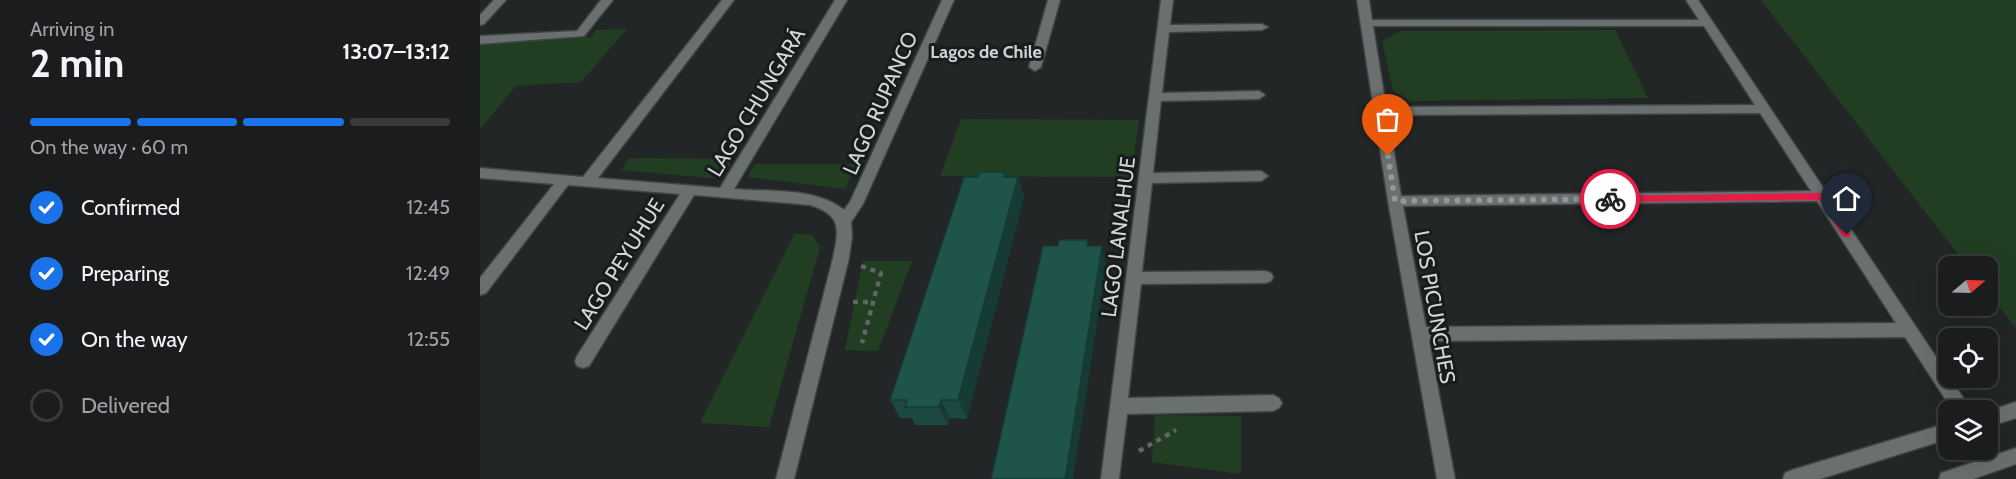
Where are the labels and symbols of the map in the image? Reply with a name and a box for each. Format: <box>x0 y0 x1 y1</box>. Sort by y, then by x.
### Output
street label: LAGO CHUNGARÁ <box>702 23 810 181</box>
street label: LAGO RUPANCO <box>837 28 923 178</box>
district label: Lagos de Chile <box>930 41 1042 63</box>
pin <box>1362 94 1413 156</box>
street label: LAGO LANALHUE <box>1096 155 1140 319</box>
courier <box>1580 169 1640 229</box>
pin <box>1821 173 1872 235</box>
street label: LAGO PEYUHUE <box>568 193 670 335</box>
street label: LOS PICUNCHES <box>1409 228 1461 386</box>
north arrow <box>1938 256 1998 316</box>

